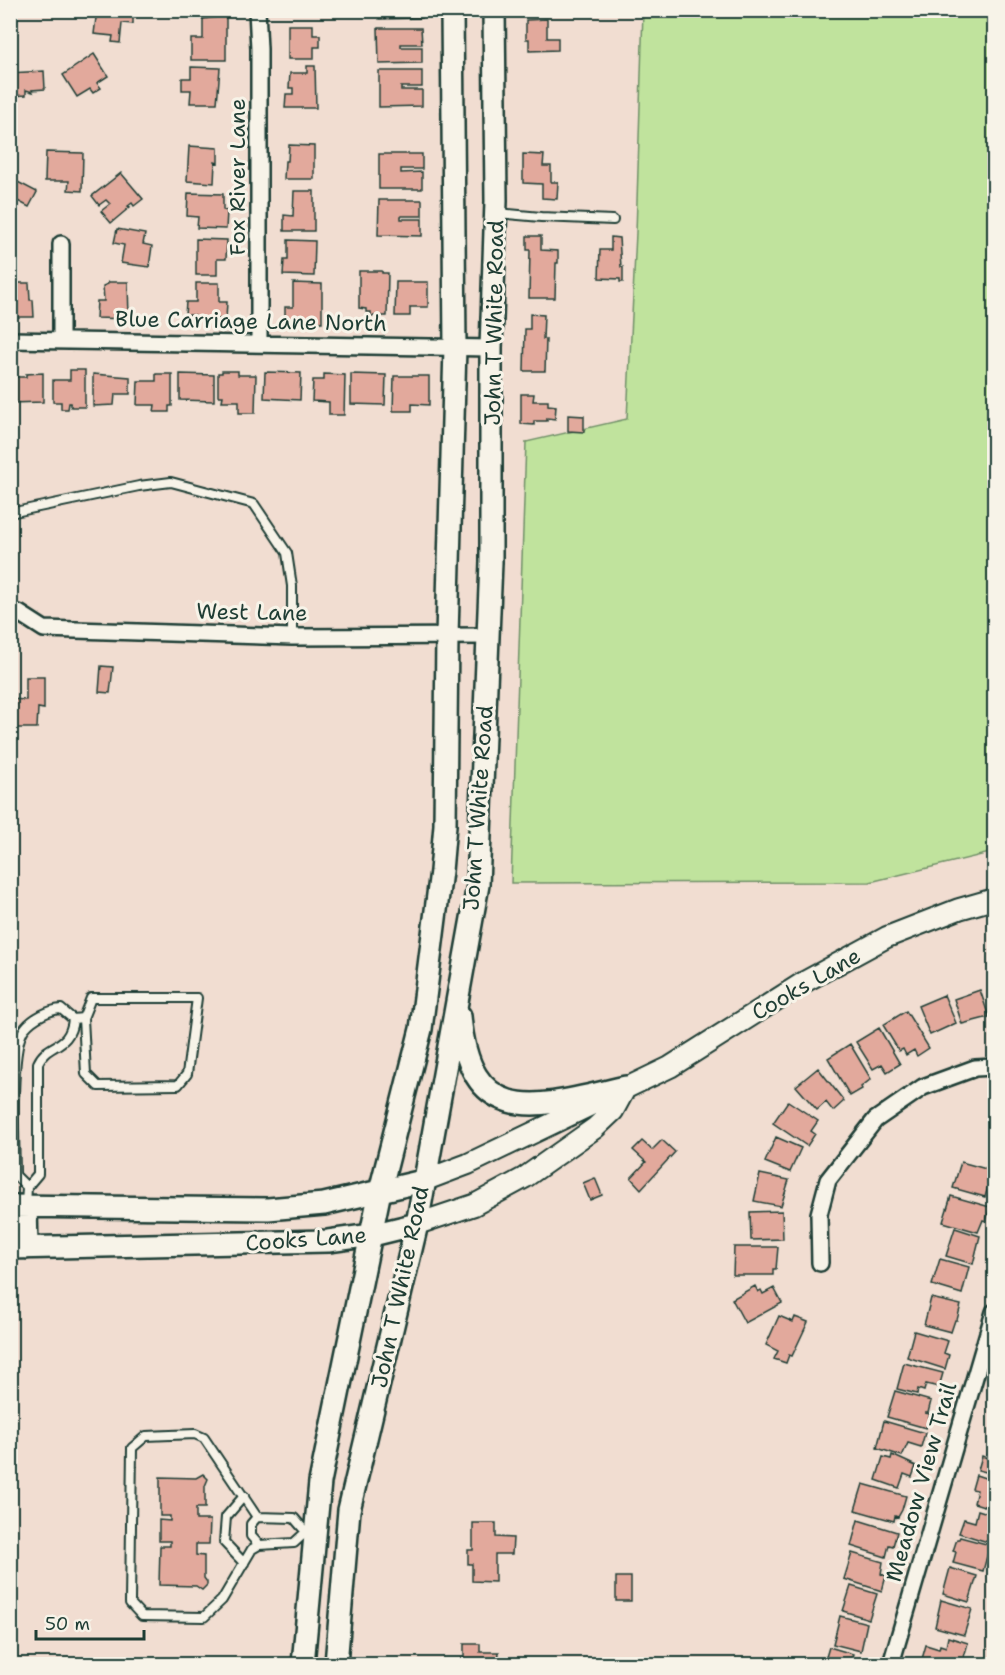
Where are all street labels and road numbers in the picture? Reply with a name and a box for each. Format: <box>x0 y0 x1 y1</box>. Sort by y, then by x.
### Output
street label: Fox River Lane <box>223 98 252 256</box>
street label: John T White Road <box>478 220 510 426</box>
street label: Blue Carriage Lane North <box>115 304 387 338</box>
street label: West Lane <box>196 597 308 627</box>
street label: John T White Road <box>456 704 500 912</box>
street label: Cooks Lane <box>746 941 866 1027</box>
street label: John T White Road <box>364 1183 436 1391</box>
street label: Cooks Lane <box>244 1220 368 1258</box>
street label: Meadow View Trail <box>879 1378 963 1585</box>

